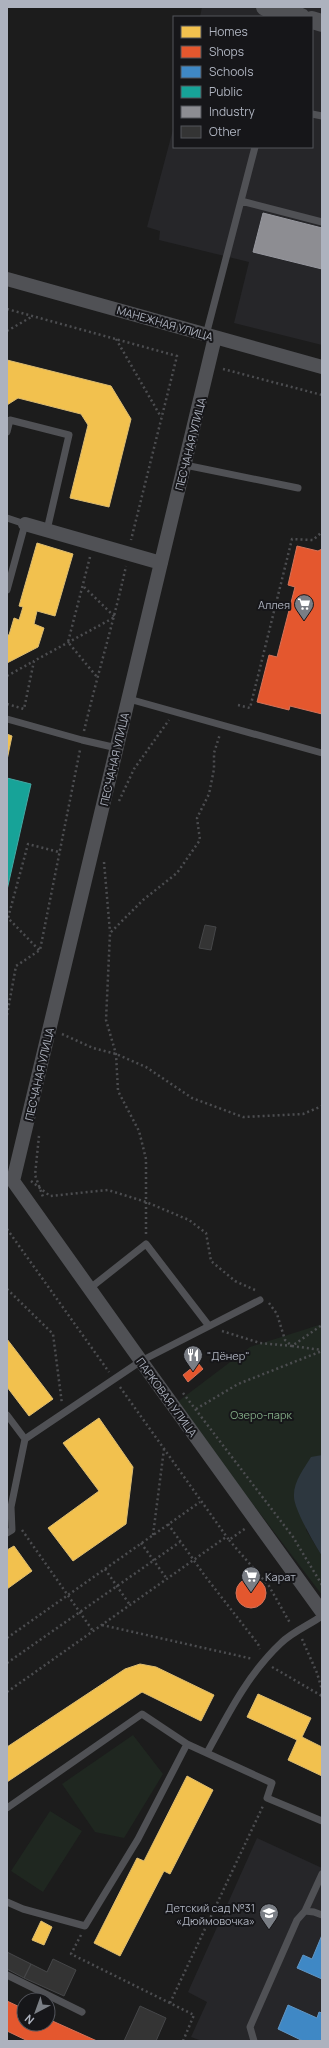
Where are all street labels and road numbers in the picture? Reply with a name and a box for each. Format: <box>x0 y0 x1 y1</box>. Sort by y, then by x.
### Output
street label: МАНЕЖНАЯ УЛИЦА <box>115 302 215 344</box>
street label: ПЕСЧАНАЯ УЛИЦА <box>171 396 209 492</box>
street label: ПЕСЧАНАЯ УЛИЦА <box>96 711 132 807</box>
street label: ПЕСЧАНАЯ УЛИЦА <box>21 1026 57 1122</box>
street label: ПАРКОВАЯ УЛИЦА <box>133 1354 201 1440</box>

